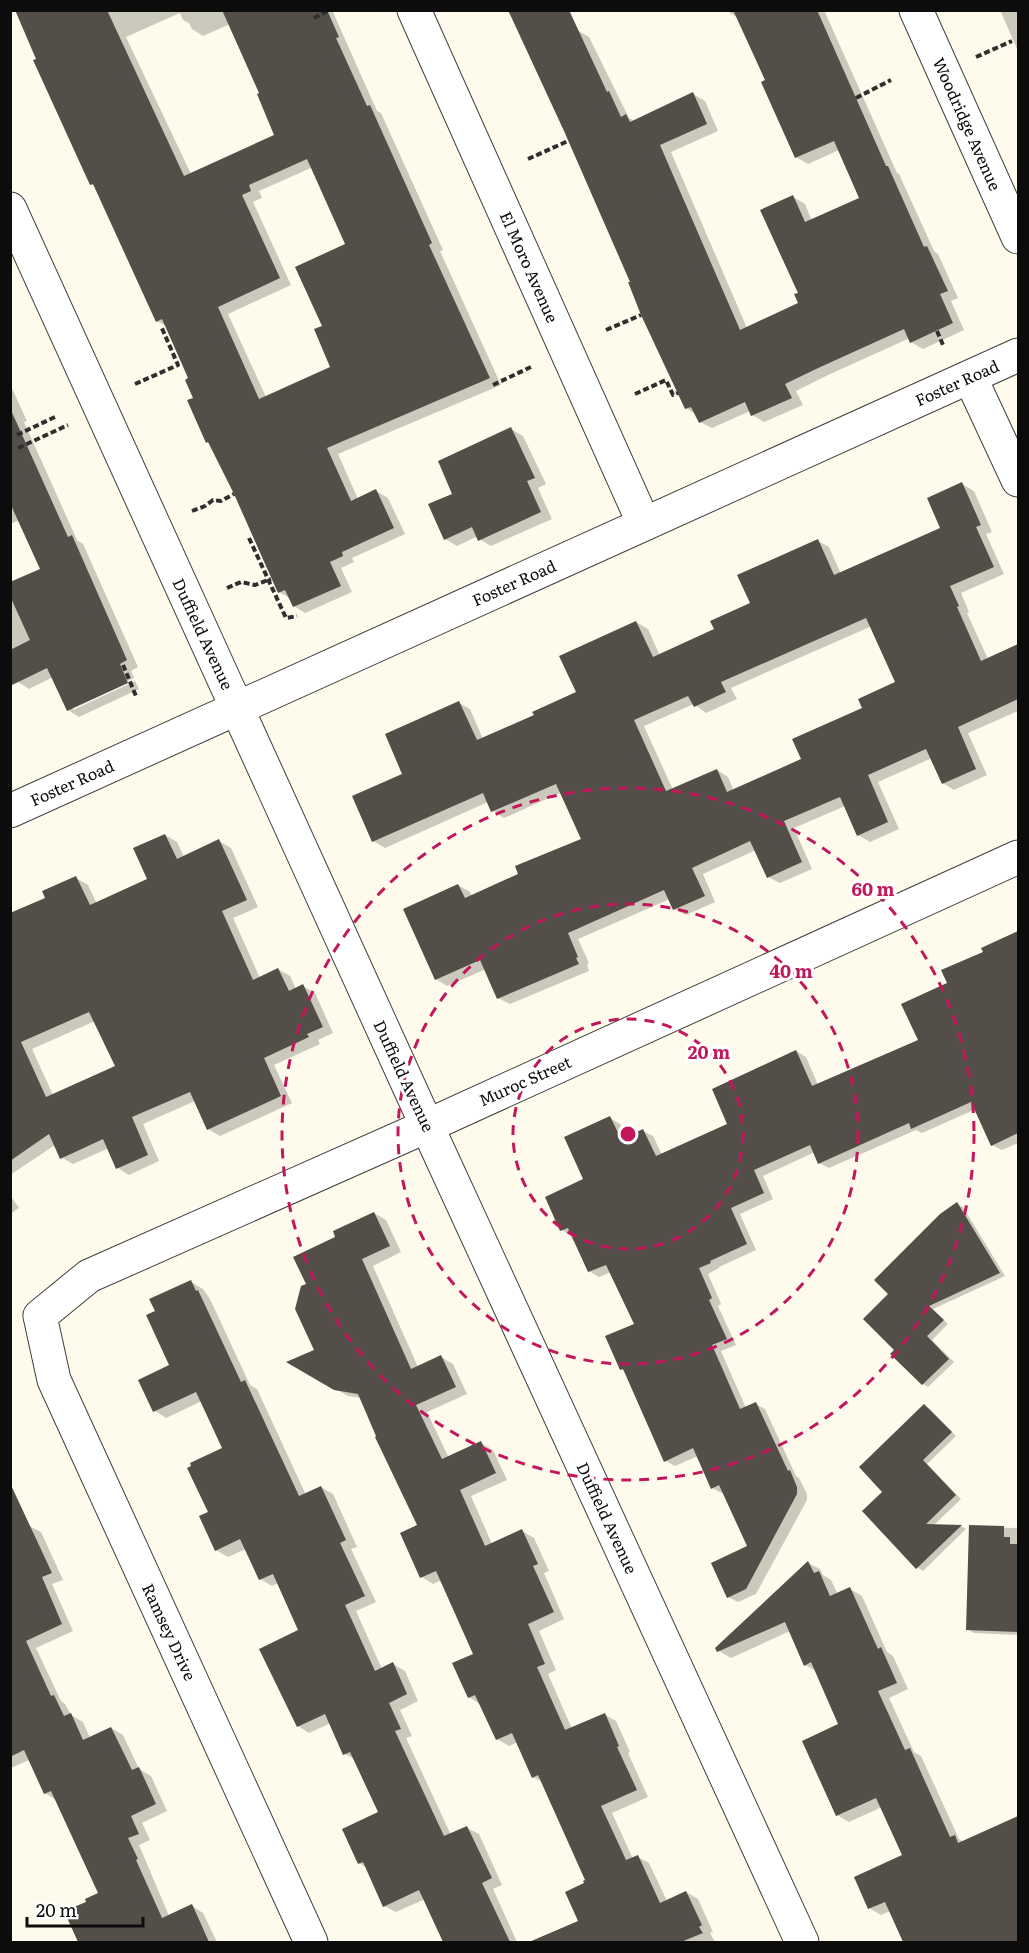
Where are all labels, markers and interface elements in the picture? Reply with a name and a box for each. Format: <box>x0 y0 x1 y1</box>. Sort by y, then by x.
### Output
street label: Woodridge Avenue <box>928 53 1008 194</box>
street label: El Moro Avenue <box>495 207 565 326</box>
street label: Foster Road <box>911 353 1003 411</box>
street label: Foster Road <box>468 553 560 611</box>
street label: Duffield Avenue <box>168 574 240 693</box>
street label: Foster Road <box>26 753 118 811</box>
text: 60 m <box>851 875 895 902</box>
text: 40 m <box>769 957 813 984</box>
street label: Duffield Avenue <box>369 1016 441 1135</box>
text: 20 m <box>688 1038 730 1065</box>
street label: Muroc Street <box>474 1049 575 1111</box>
centre of rings <box>618 1124 638 1144</box>
street label: Duffield Avenue <box>572 1458 644 1577</box>
street label: Ramsey Drive <box>137 1579 203 1684</box>
scale bar <box>27 1890 142 1928</box>
text: 20 m <box>36 1896 77 1923</box>

